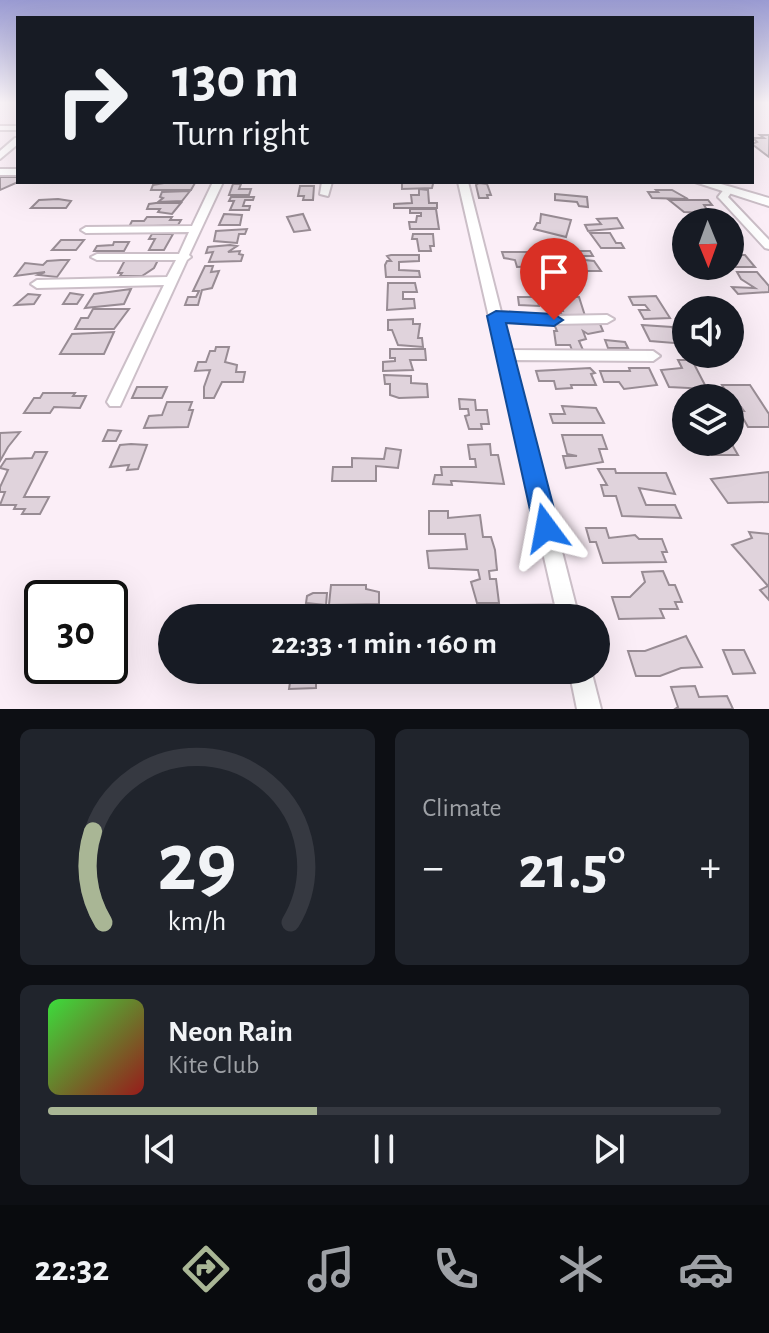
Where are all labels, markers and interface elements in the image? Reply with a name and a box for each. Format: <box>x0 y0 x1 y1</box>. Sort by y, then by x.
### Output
icon: right <box>40 48 144 152</box>
text: 130 m <box>172 51 299 107</box>
text: Turn right <box>172 116 309 152</box>
north arrow <box>672 208 744 280</box>
map controls <box>672 208 744 456</box>
pin <box>520 238 588 320</box>
icon: arrive <box>532 250 576 294</box>
button: sound <box>672 296 744 368</box>
button: layers <box>672 384 744 456</box>
position arrow <box>504 486 588 570</box>
speed limit sign: 30 <box>24 580 128 684</box>
text: 22:33 · 1 min · 160 m <box>271 629 497 659</box>
text: Climate <box>423 795 501 821</box>
text: 29 <box>158 822 237 906</box>
text: 21.5° <box>518 839 625 899</box>
text: − <box>423 846 444 890</box>
text: + <box>700 846 721 890</box>
text: km/h <box>168 907 227 936</box>
text: Neon Rain <box>168 1017 293 1047</box>
text: Kite Club <box>168 1052 259 1078</box>
icon: previous <box>138 1127 182 1171</box>
icon: pause <box>362 1127 406 1171</box>
icon: next <box>587 1127 631 1171</box>
icon: directions <box>178 1241 234 1297</box>
icon: music <box>303 1241 359 1297</box>
icon: phone <box>428 1241 484 1297</box>
icon: climate <box>553 1241 609 1297</box>
icon: car <box>678 1241 734 1297</box>
text: 22:32 <box>35 1251 109 1287</box>

